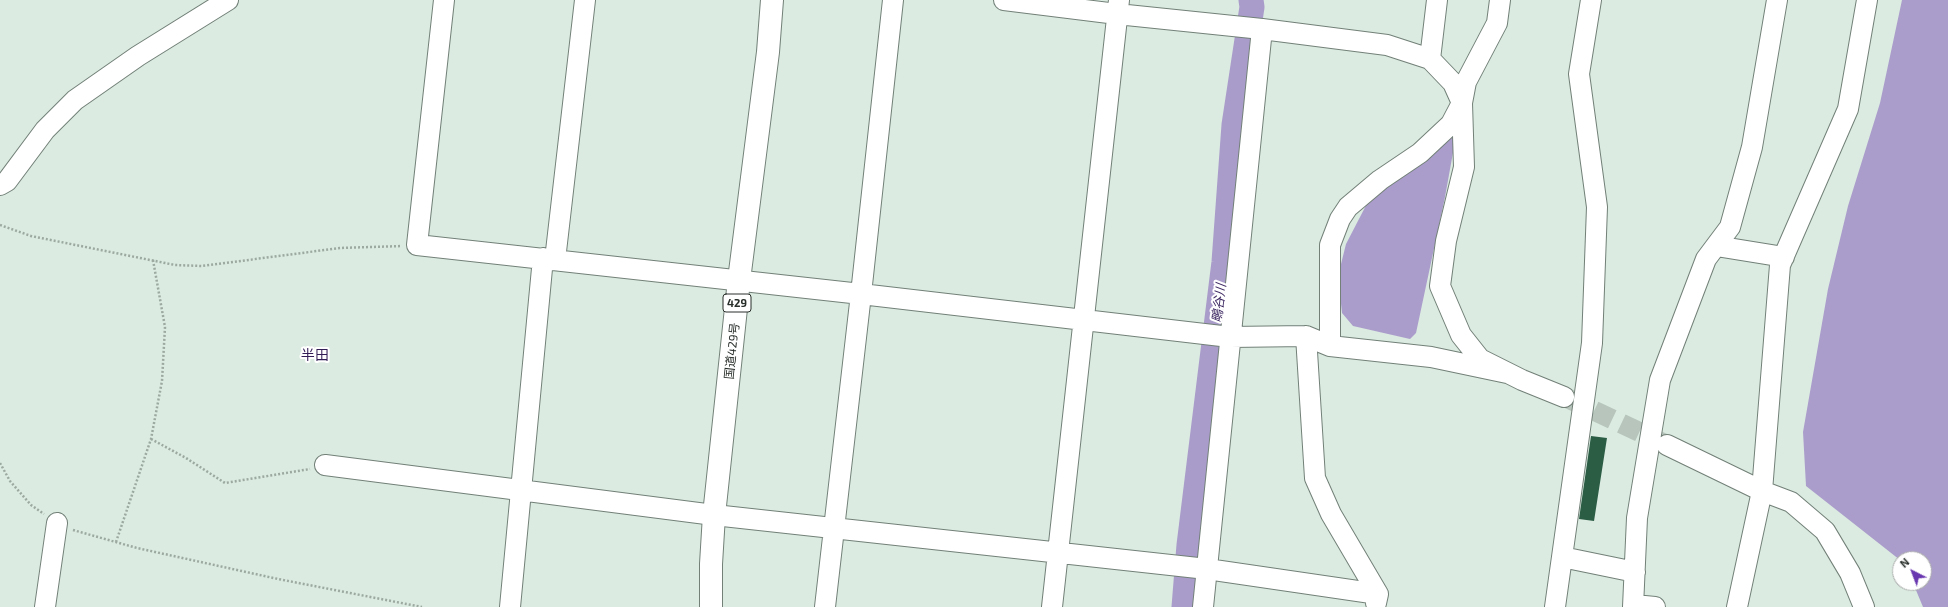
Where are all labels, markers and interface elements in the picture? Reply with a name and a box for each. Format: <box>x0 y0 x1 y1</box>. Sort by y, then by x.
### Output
water label: 鴫谷川 <box>1209 283 1229 323</box>
road number: 429 <box>723 294 751 312</box>
street label: 国道429号 <box>722 322 742 380</box>
district label: 半田 <box>301 347 329 363</box>
north arrow <box>1892 551 1932 591</box>
text: N <box>1897 555 1912 570</box>

